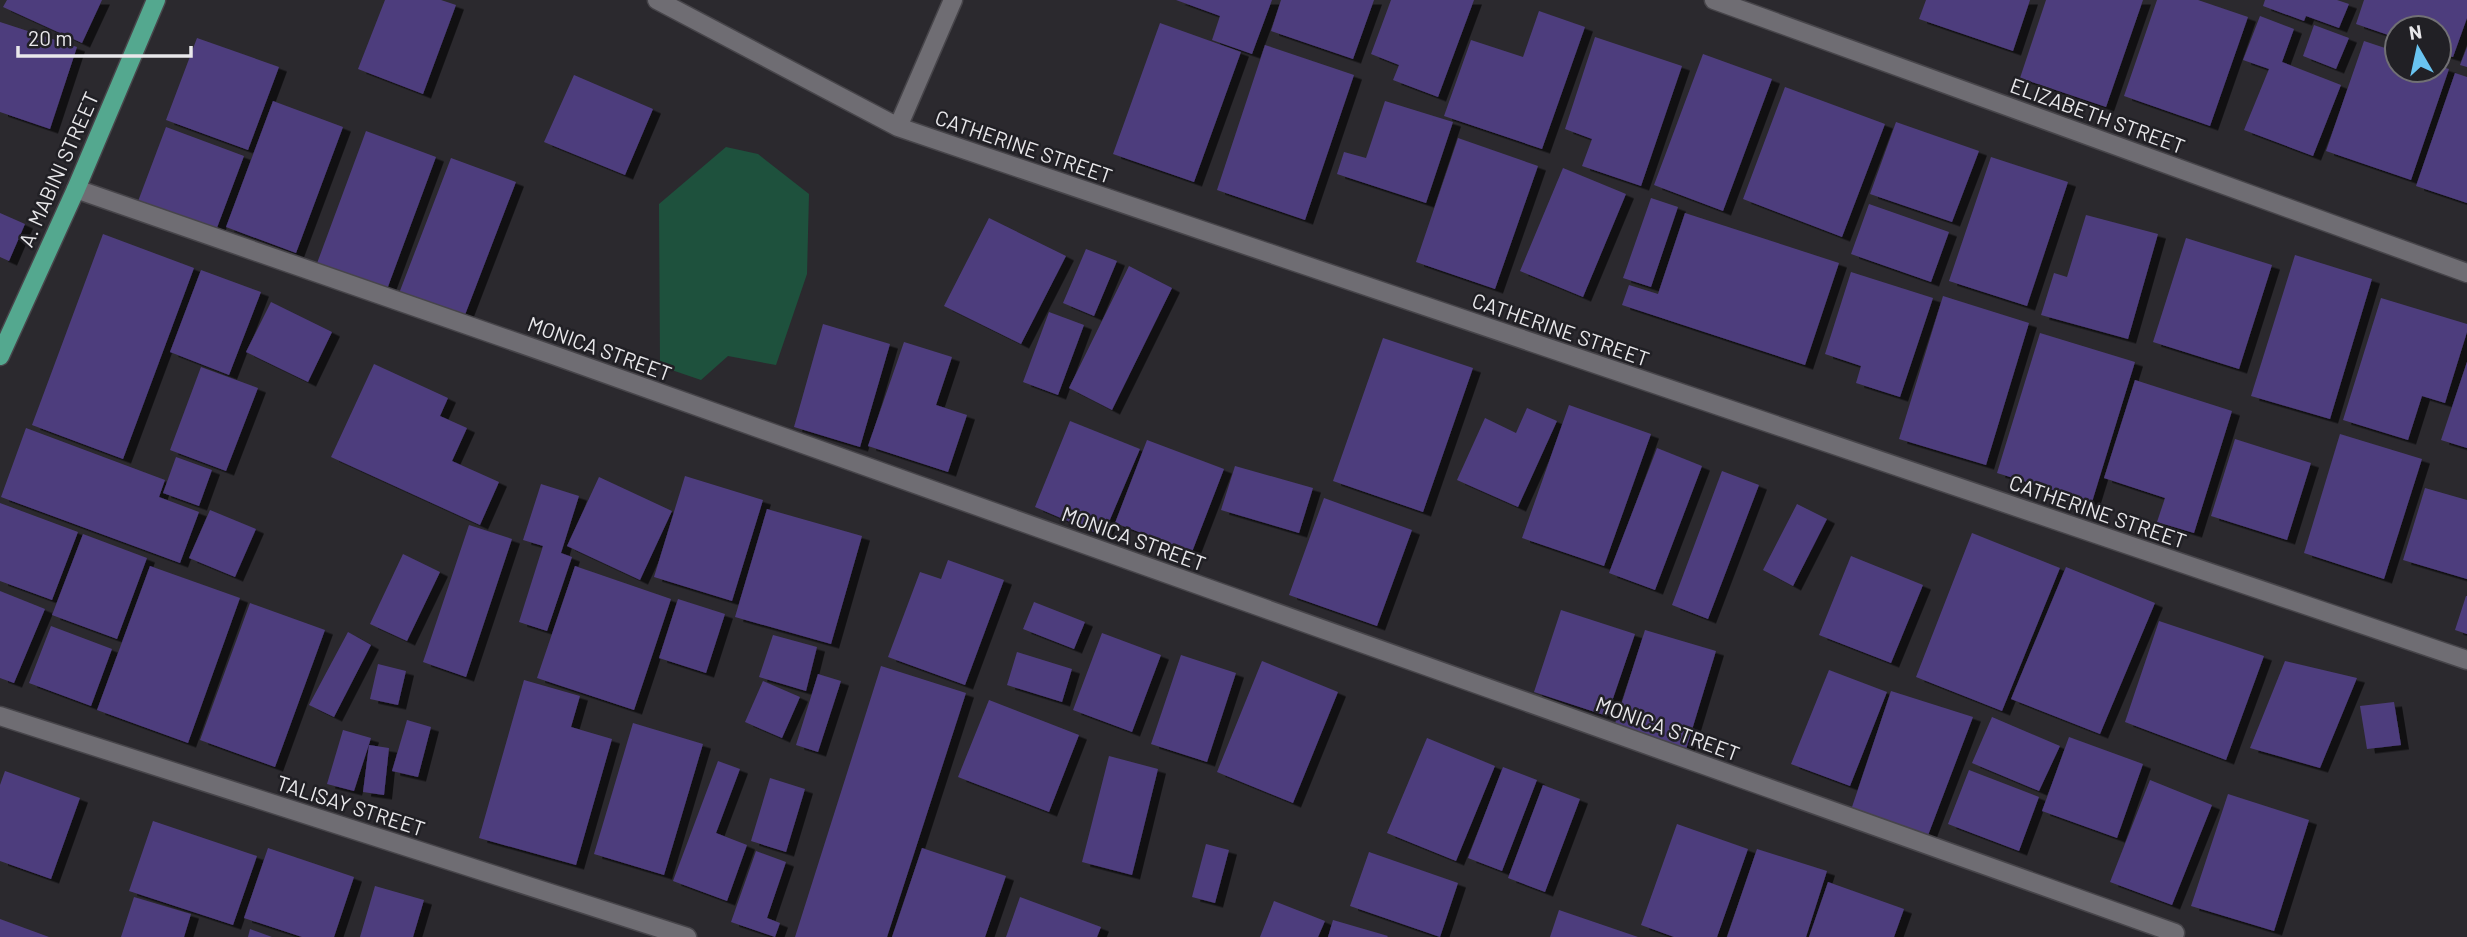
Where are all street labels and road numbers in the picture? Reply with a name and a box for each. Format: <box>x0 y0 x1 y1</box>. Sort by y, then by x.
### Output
street label: ELIZABETH STREET <box>2007 72 2189 158</box>
street label: A. MABINI STREET <box>13 88 103 250</box>
street label: CATHERINE STREET <box>932 104 1116 188</box>
street label: CATHERINE STREET <box>1469 287 1653 371</box>
street label: MONICA STREET <box>525 310 675 386</box>
street label: CATHERINE STREET <box>2006 469 2190 553</box>
street label: MONICA STREET <box>1059 500 1209 576</box>
street label: MONICA STREET <box>1593 690 1743 766</box>
street label: TALISAY STREET <box>274 769 428 841</box>

